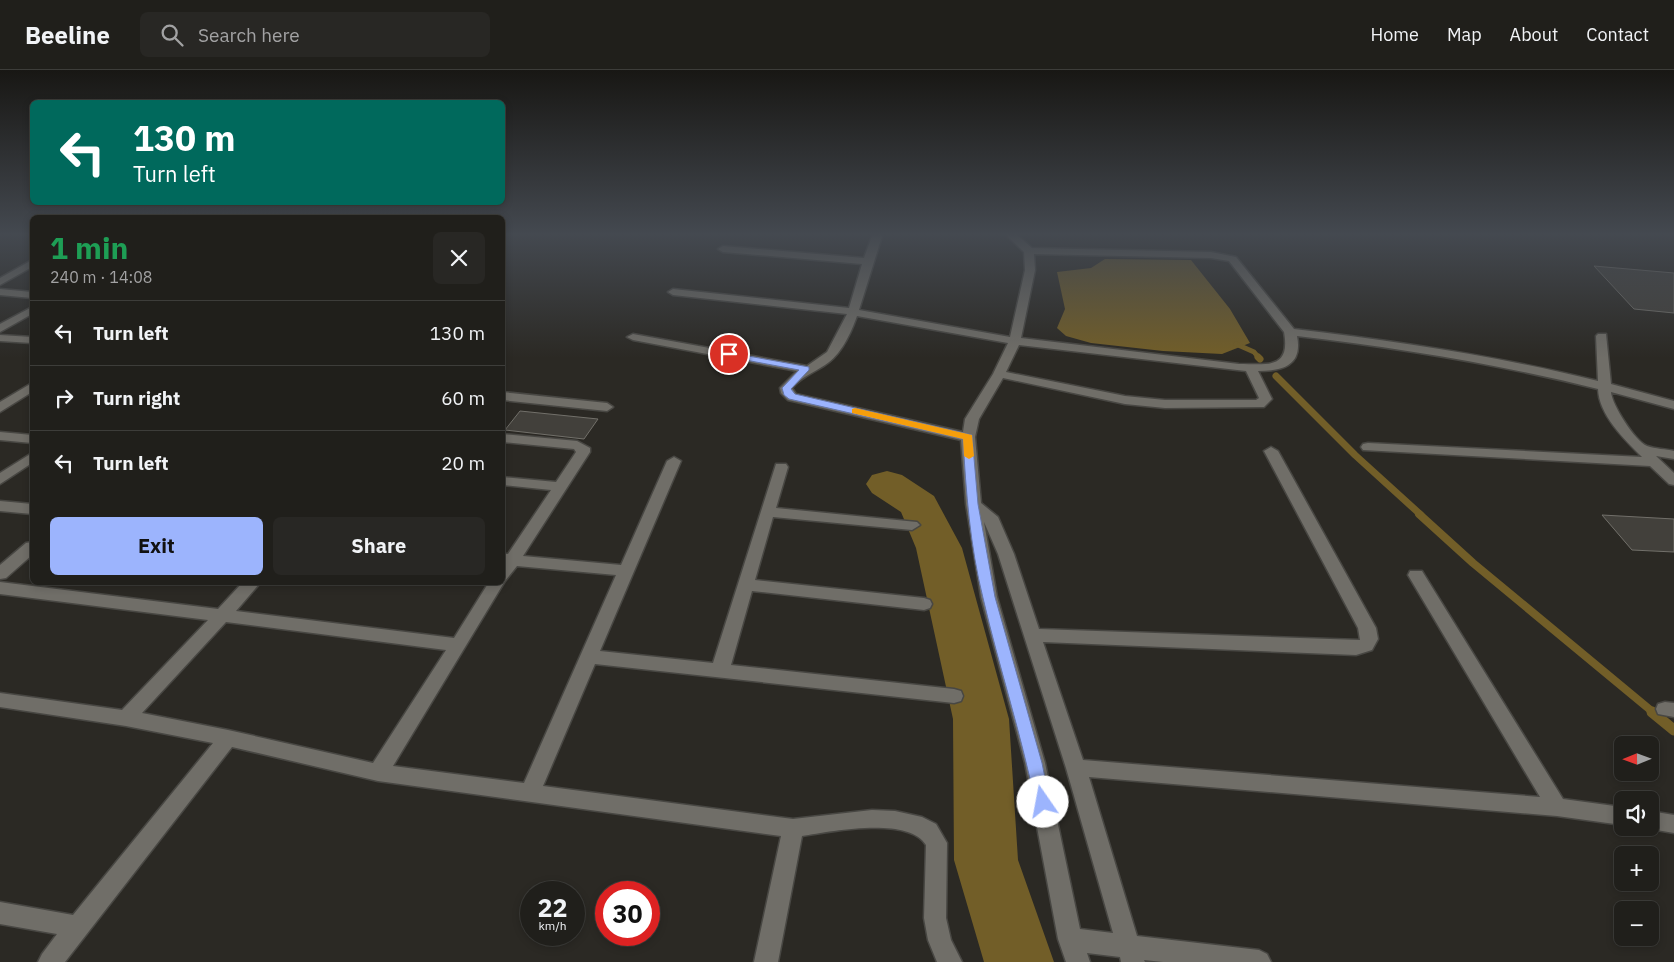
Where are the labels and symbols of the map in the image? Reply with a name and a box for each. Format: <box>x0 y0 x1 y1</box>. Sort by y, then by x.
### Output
pin <box>708 333 750 375</box>
north arrow <box>1614 736 1659 781</box>
position arrow <box>1016 775 1068 827</box>
speed limit sign: 30 <box>595 881 660 946</box>

